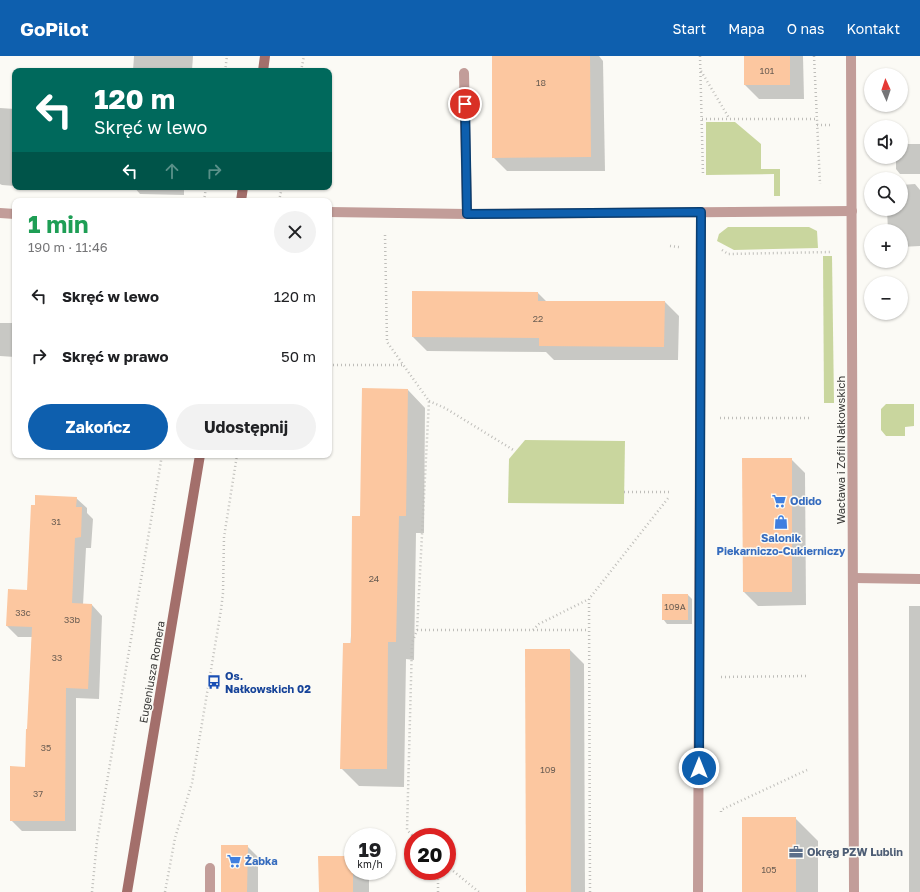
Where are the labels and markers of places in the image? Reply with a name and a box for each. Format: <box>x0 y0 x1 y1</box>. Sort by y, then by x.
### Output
pin <box>448 87 482 121</box>
supermarket icon: Odido <box>771 493 787 509</box>
place label: Odido <box>790 494 822 507</box>
shop icon: Salonik Piekarniczo-Cukierniczy <box>773 514 789 530</box>
place label: Salonik Piekarniczo-Cukierniczy <box>717 531 846 557</box>
place label: Os. Nałkowskich 02 <box>225 669 311 695</box>
bus stop icon: Os. Nałkowskich 02 <box>206 674 222 690</box>
office icon: Okręg PZW Lublin <box>788 844 804 860</box>
place label: Okręg PZW Lublin <box>807 845 903 858</box>
supermarket icon: Żabka <box>226 853 242 869</box>
place label: Żabka <box>245 854 278 867</box>

